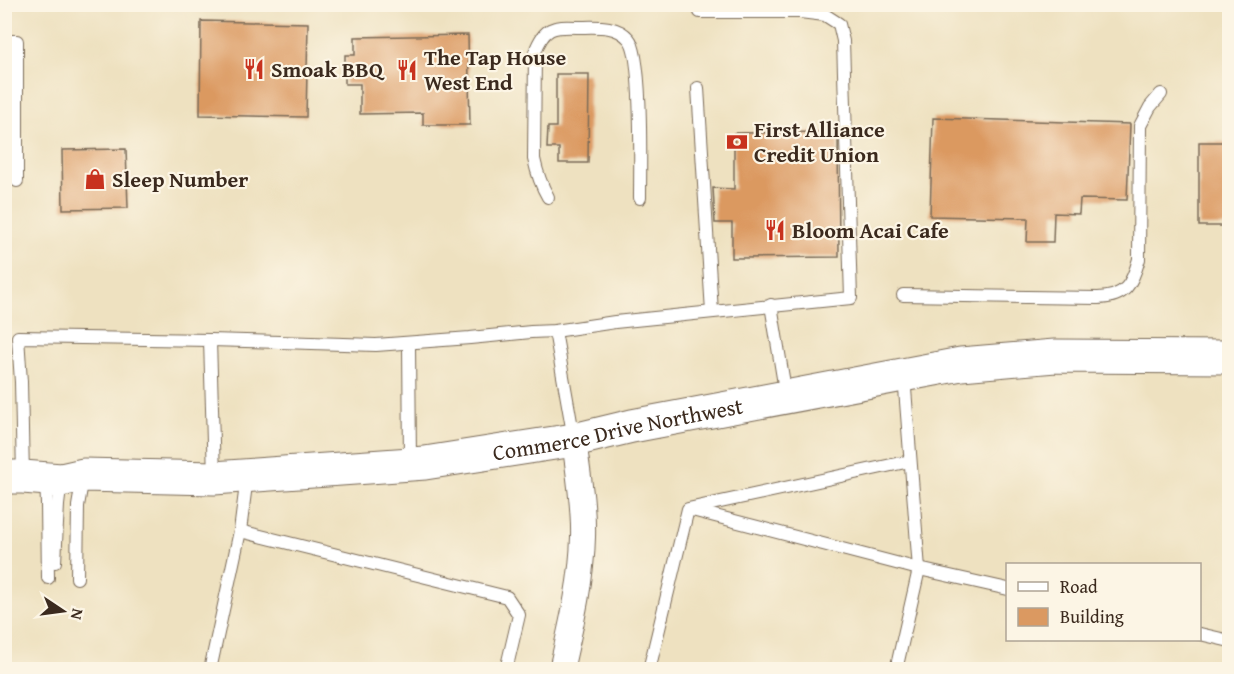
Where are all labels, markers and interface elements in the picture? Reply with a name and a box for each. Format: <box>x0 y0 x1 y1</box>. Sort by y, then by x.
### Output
place label: The Tap House West End <box>424 41 566 98</box>
place label: Smoak BBQ <box>271 53 385 85</box>
restaurant icon: Smoak BBQ <box>242 57 266 81</box>
restaurant icon: The Tap House West End <box>395 58 419 82</box>
place label: First Alliance Credit Union <box>754 113 885 170</box>
bank icon: First Alliance Credit Union <box>725 130 749 154</box>
place label: Sleep Number <box>112 163 248 195</box>
shop icon: Sleep Number <box>83 167 107 191</box>
place label: Bloom Acai Cafe <box>792 214 949 246</box>
restaurant icon: Bloom Acai Cafe <box>763 218 787 242</box>
street label: Commerce Drive Northwest <box>490 389 746 468</box>
legend <box>1006 563 1201 641</box>
text: Road <box>1060 573 1098 600</box>
north arrow <box>33 581 93 641</box>
text: Building <box>1060 603 1124 630</box>
text: N <box>65 606 91 623</box>

